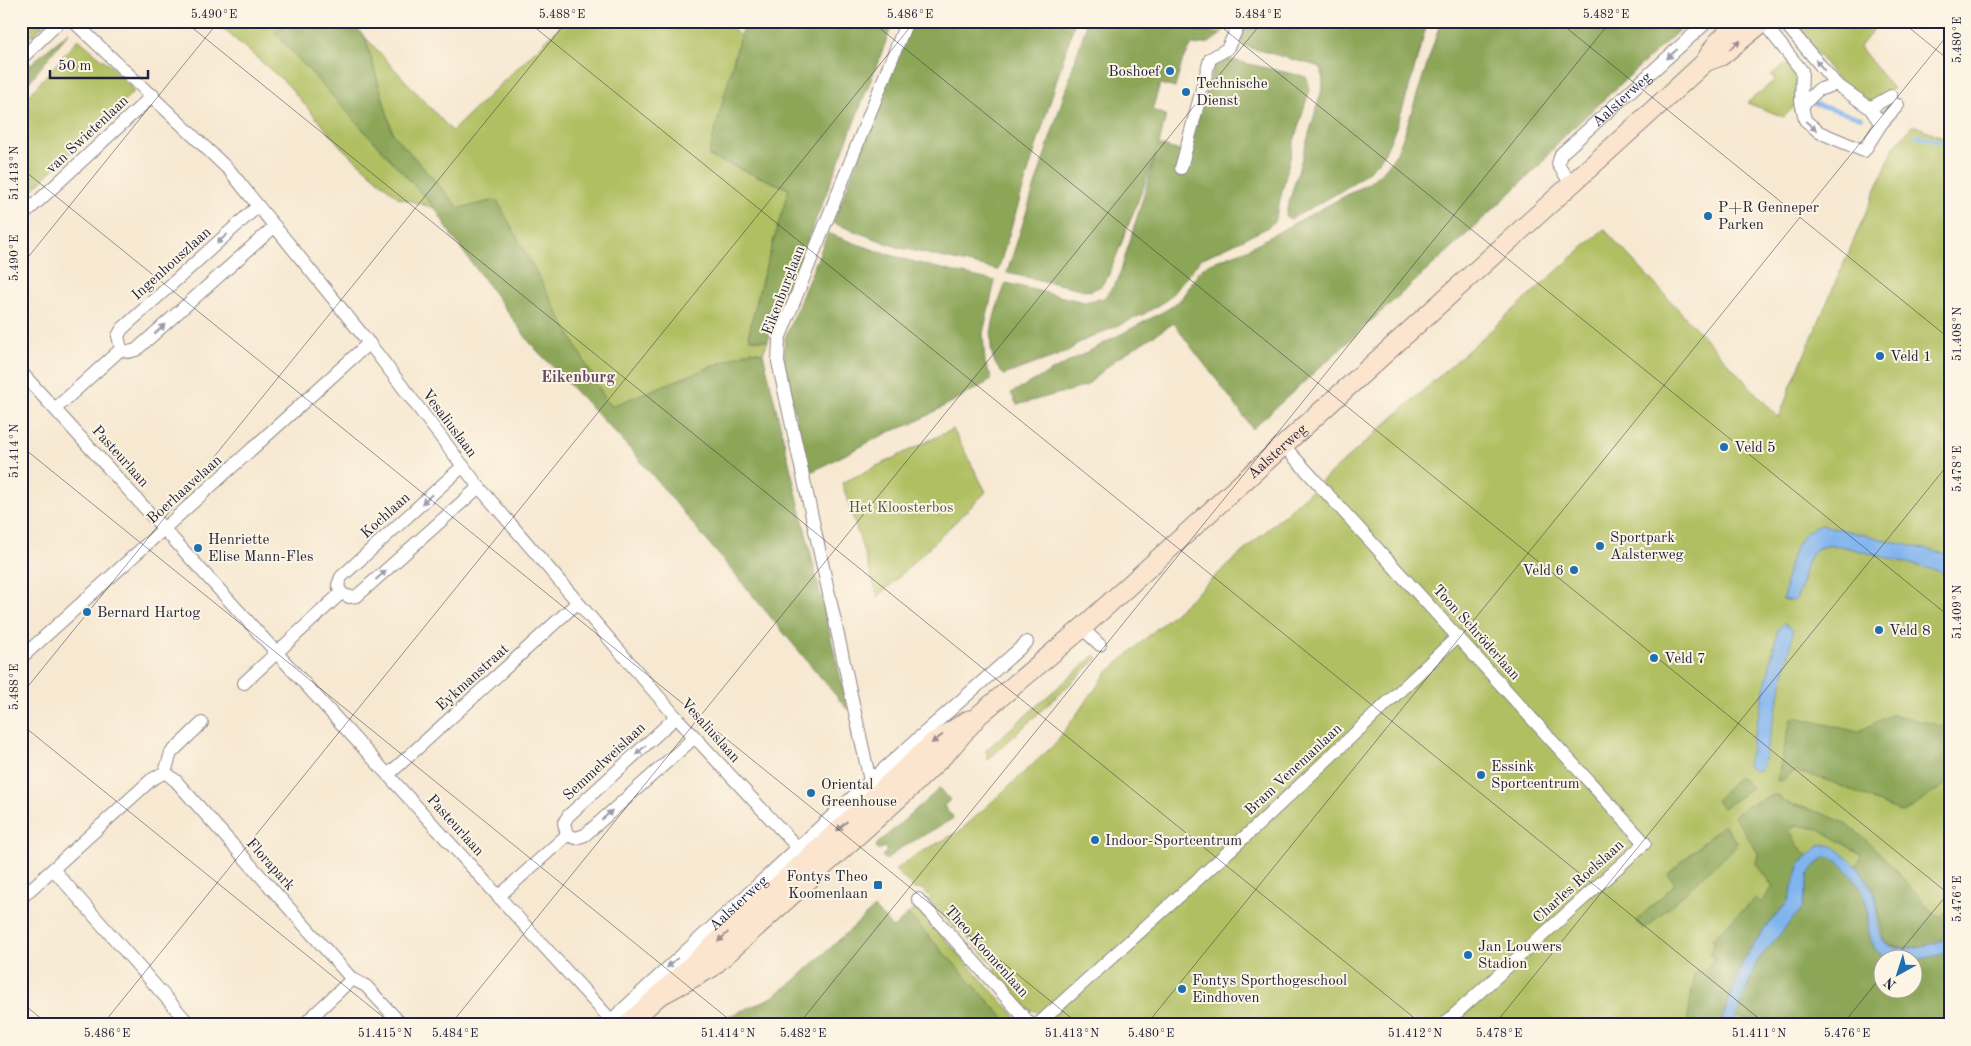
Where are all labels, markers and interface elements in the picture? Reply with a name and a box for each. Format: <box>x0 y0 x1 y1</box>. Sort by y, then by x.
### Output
text: 5.490°E <box>191 8 237 21</box>
text: 5.488°E <box>539 8 585 21</box>
text: 5.486°E <box>887 8 933 21</box>
text: 5.484°E <box>1235 8 1281 21</box>
text: 5.482°E <box>1583 8 1629 21</box>
text: 5.480°E <box>1951 17 1964 63</box>
one-way arrow <box>1728 40 1741 51</box>
scale bar <box>50 48 148 80</box>
one-way arrow <box>1667 48 1679 60</box>
one-way arrow <box>1815 58 1826 71</box>
text: 50 m <box>58 59 92 74</box>
place label: Boshoef <box>1108 65 1161 80</box>
marker: Boshoef <box>1164 65 1176 77</box>
street label: Aalsterweg <box>1590 70 1655 131</box>
place label: Technische Dienst <box>1196 77 1268 109</box>
marker: Technische Dienst <box>1180 86 1192 98</box>
street label: van Swietenlaan <box>44 93 132 177</box>
one-way arrow <box>1805 120 1817 132</box>
text: 51.413°N <box>8 146 21 200</box>
place label: P+R Genneper Parken <box>1718 201 1819 233</box>
marker: P+R Genneper Parken <box>1702 210 1714 222</box>
street label: Ingenhouszlaan <box>130 225 214 303</box>
one-way arrow <box>217 233 229 245</box>
text: 5.490°E <box>8 235 21 281</box>
street label: Eikenburglaan <box>761 244 808 337</box>
text: 51.408°N <box>1951 307 1964 361</box>
one-way arrow <box>154 323 167 334</box>
marker: Veld 1 <box>1874 350 1886 362</box>
place label: Veld 1 <box>1890 350 1932 365</box>
district label: Eikenburg <box>541 370 615 386</box>
street label: Vesaliuslaan <box>419 387 479 461</box>
street label: Aalsterweg <box>1246 422 1310 483</box>
street label: Pasteurlaan <box>89 423 151 491</box>
text: 51.414°N <box>8 424 21 478</box>
marker: Veld 5 <box>1718 441 1730 453</box>
place label: Veld 5 <box>1734 441 1776 456</box>
text: 5.478°E <box>1951 446 1964 492</box>
street label: Boerhaavelaan <box>145 453 225 527</box>
street label: Kochlaan <box>359 490 413 542</box>
one-way arrow <box>421 493 433 505</box>
park label: Het Kloosterbos <box>849 501 953 516</box>
place label: Sportpark Aalsterweg <box>1610 531 1684 563</box>
place label: Henriette Elise Mann-Fles <box>208 533 313 565</box>
marker: Sportpark Aalsterweg <box>1594 540 1606 552</box>
marker: Henriette Elise Mann-Fles <box>192 542 204 554</box>
place label: Veld 6 <box>1522 564 1564 579</box>
marker: Veld 6 <box>1568 564 1580 576</box>
one-way arrow <box>374 570 387 581</box>
street label: Toon Schröderlaan <box>1429 583 1522 683</box>
text: 51.409°N <box>1951 585 1964 639</box>
marker: Bernard Hartog <box>81 606 93 618</box>
place label: Bernard Hartog <box>97 606 200 621</box>
marker: Veld 8 <box>1873 624 1885 636</box>
place label: Veld 8 <box>1889 624 1931 639</box>
street label: Eykmanstraat <box>434 642 512 714</box>
marker: Veld 7 <box>1648 652 1660 664</box>
place label: Veld 7 <box>1664 652 1706 667</box>
text: 5.488°E <box>8 664 21 710</box>
street label: Vesaliuslaan <box>677 696 742 766</box>
street label: Semmelweislaan <box>561 720 649 804</box>
street label: Bram Venemanlaan <box>1243 721 1345 819</box>
one-way arrow <box>931 734 944 745</box>
one-way arrow <box>635 744 647 756</box>
place label: Essink Sportcentrum <box>1491 760 1580 792</box>
marker: Essink Sportcentrum <box>1475 769 1487 781</box>
place label: Oriental Greenhouse <box>821 778 897 810</box>
marker: Oriental Greenhouse <box>805 787 817 799</box>
street label: Pasteurlaan <box>424 792 486 860</box>
one-way arrow <box>600 810 613 821</box>
one-way arrow <box>836 820 848 832</box>
marker: Indoor-Sportcentrum <box>1089 834 1101 846</box>
place label: Indoor-Sportcentrum <box>1105 834 1242 849</box>
street label: Florapark <box>243 836 297 894</box>
street label: Charles Roelslaan <box>1531 838 1627 927</box>
place label: Fontys Theo Koomenlaan <box>786 870 868 902</box>
street label: Aalsterweg <box>707 873 771 934</box>
text: 5.476°E <box>1951 876 1964 922</box>
marker: Fontys Theo Koomenlaan <box>872 879 884 891</box>
street label: Theo Koomenlaan <box>941 903 1031 1001</box>
one-way arrow <box>717 931 729 943</box>
place label: Jan Louwers Stadion <box>1478 940 1562 972</box>
north arrow <box>1874 948 1924 998</box>
marker: Jan Louwers Stadion <box>1462 949 1474 961</box>
one-way arrow <box>666 957 678 969</box>
place label: Fontys Sporthogeschool Eindhoven <box>1192 974 1347 1006</box>
text: N <box>1882 974 1899 992</box>
marker: Fontys Sporthogeschool Eindhoven <box>1176 983 1188 995</box>
text: 5.486°E <box>84 1027 130 1040</box>
text: 51.415°N <box>358 1027 412 1040</box>
text: 5.484°E <box>432 1027 478 1040</box>
text: 51.414°N <box>701 1027 755 1040</box>
text: 5.482°E <box>780 1027 826 1040</box>
text: 51.413°N <box>1045 1027 1099 1040</box>
text: 5.480°E <box>1128 1027 1174 1040</box>
text: 51.412°N <box>1388 1027 1442 1040</box>
text: 5.478°E <box>1476 1027 1522 1040</box>
text: 51.411°N <box>1732 1027 1786 1040</box>
text: 5.476°E <box>1824 1027 1870 1040</box>

